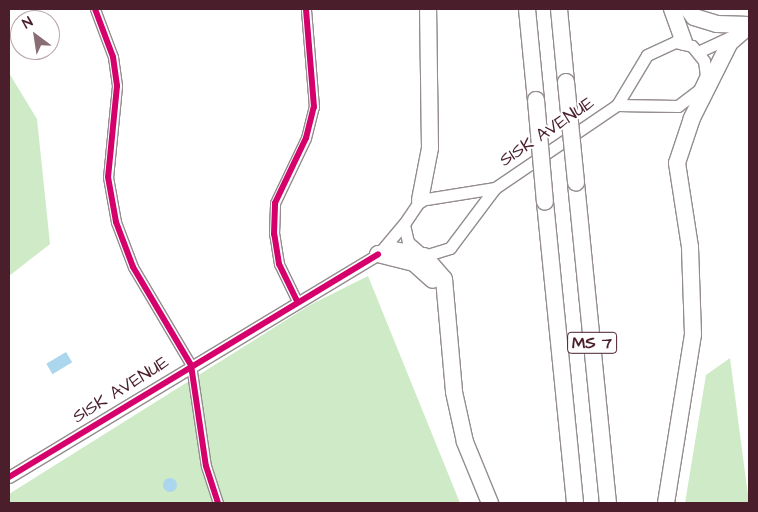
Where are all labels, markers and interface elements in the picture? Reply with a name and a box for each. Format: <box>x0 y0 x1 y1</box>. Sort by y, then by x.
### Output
north arrow <box>10 10 60 60</box>
text: N <box>19 12 37 34</box>
street label: SISK AVENUE <box>496 92 598 172</box>
road number: MS 7 <box>567 329 617 356</box>
street label: SISK AVENUE <box>69 352 173 428</box>

